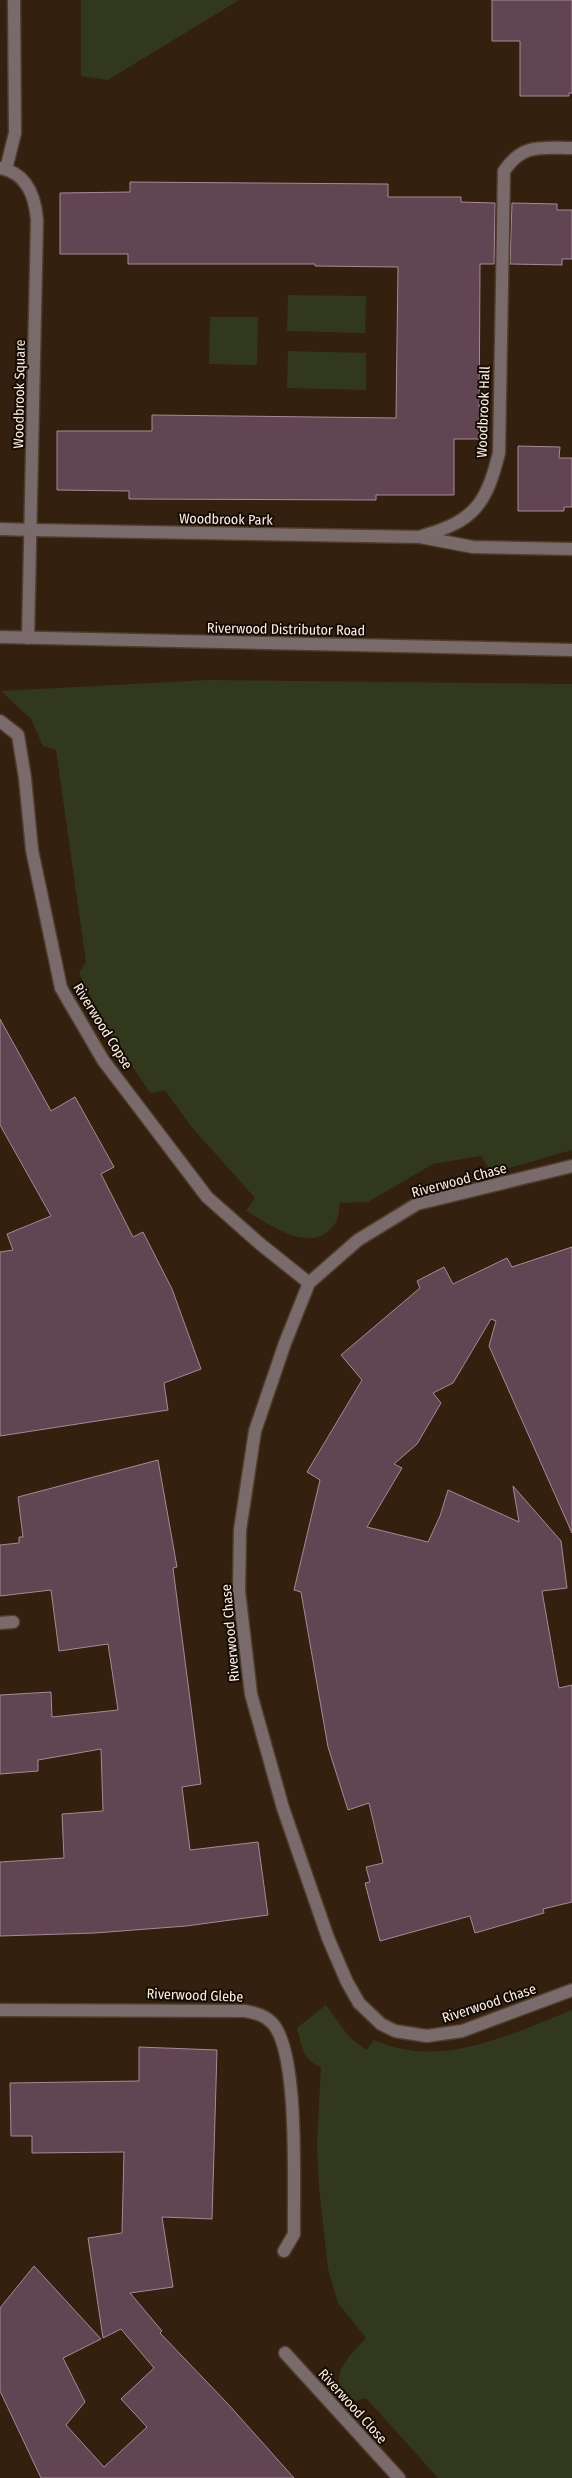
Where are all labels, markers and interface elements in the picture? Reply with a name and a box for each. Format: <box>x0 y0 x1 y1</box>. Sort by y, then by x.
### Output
street label: Woodbrook Square <box>10 339 29 449</box>
street label: Woodbrook Hall <box>473 366 494 458</box>
street label: Woodbrook Park <box>179 510 274 529</box>
street label: Riverwood Distributor Road <box>207 620 365 639</box>
street label: Riverwood Copse <box>69 980 136 1073</box>
street label: Riverwood Chase <box>410 1160 509 1201</box>
street label: Riverwood Chase <box>218 1583 243 1682</box>
street label: Riverwood Chase <box>440 1980 538 2027</box>
street label: Riverwood Glebe <box>146 1985 244 2006</box>
street label: Riverwood Close <box>315 2365 391 2447</box>

